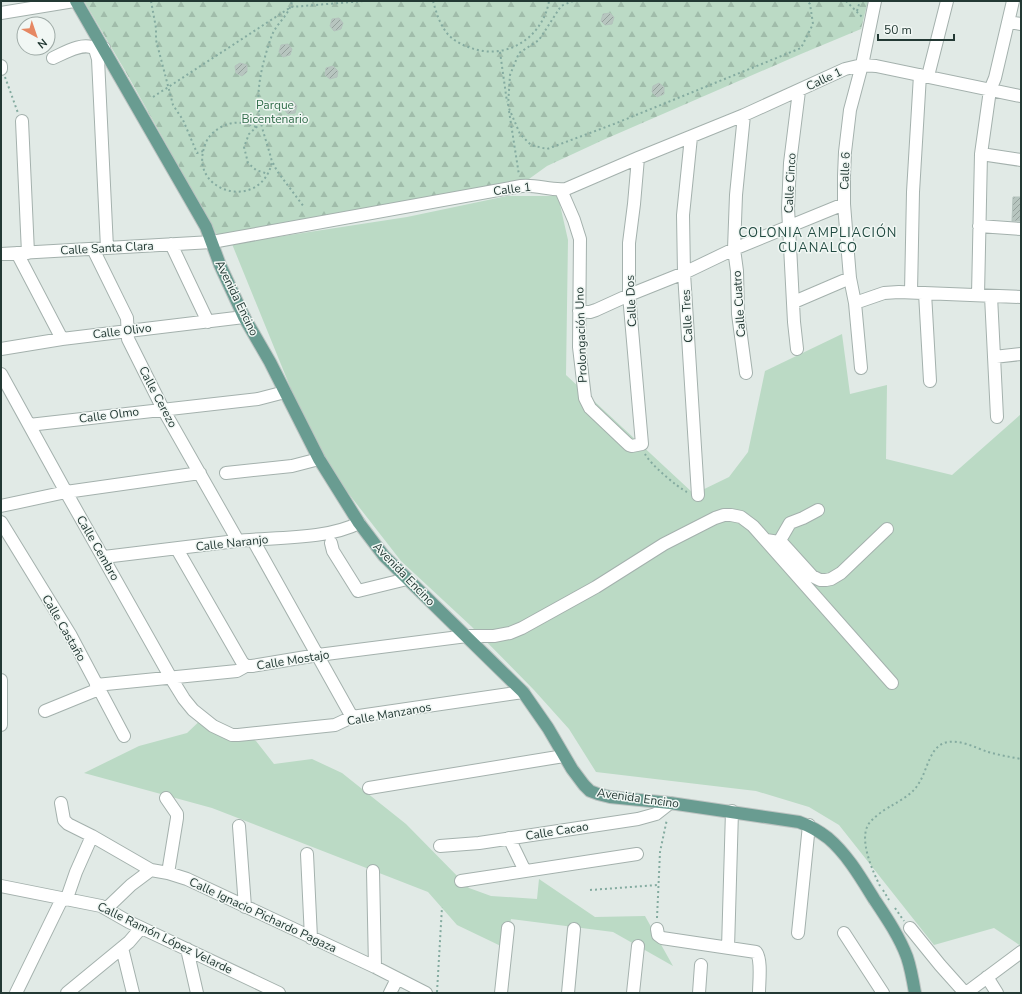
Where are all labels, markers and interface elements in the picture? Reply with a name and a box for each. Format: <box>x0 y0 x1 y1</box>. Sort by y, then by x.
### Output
north arrow <box>16 16 56 56</box>
scale bar <box>878 16 954 42</box>
text: 50 m <box>884 22 912 38</box>
text: N <box>34 35 50 52</box>
street label: Calle 1 <box>803 64 845 94</box>
park label: Parque Bicentenario <box>242 97 309 127</box>
street label: Calle Cinco <box>780 152 800 214</box>
street label: Calle 6 <box>836 152 854 190</box>
street label: Calle 1 <box>492 179 532 199</box>
district label: COLONIA AMPLIACIÓN CUANALCO <box>739 223 897 257</box>
street label: Calle Santa Clara <box>60 238 154 258</box>
street label: Avenida Encino <box>212 257 262 339</box>
street label: Calle Cuatro <box>729 270 749 338</box>
street label: Calle Dos <box>622 274 640 327</box>
street label: Prolongación Uno <box>571 286 591 383</box>
street label: Calle Tres <box>678 289 696 343</box>
street label: Calle Olivo <box>92 319 153 343</box>
street label: Calle Cerezo <box>135 363 181 431</box>
street label: Calle Olmo <box>78 403 140 427</box>
street label: Calle Cembro <box>73 512 123 584</box>
street label: Calle Naranjo <box>195 531 269 555</box>
street label: Avenida Encino <box>370 539 439 609</box>
street label: Calle Castaño <box>38 592 90 665</box>
street label: Calle Mostajo <box>255 646 331 674</box>
street label: Calle Manzanos <box>346 699 433 729</box>
street label: Avenida Encino <box>596 784 680 812</box>
street label: Calle Cacao <box>524 818 590 844</box>
street label: Calle Ignacio Pichardo Pagaza <box>187 874 339 956</box>
street label: Calle Ramón López Velarde <box>95 898 235 978</box>

